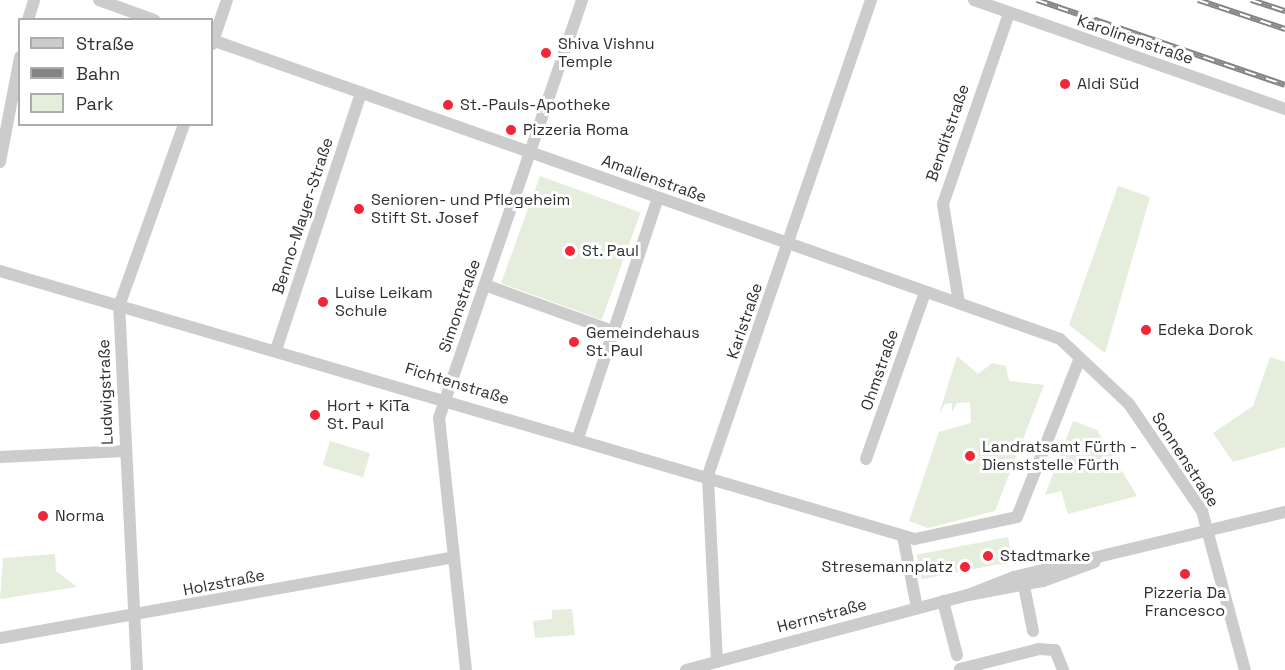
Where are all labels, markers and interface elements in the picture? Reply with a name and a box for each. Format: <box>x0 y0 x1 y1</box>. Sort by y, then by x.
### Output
street label: Karolinenstraße <box>1074 11 1196 69</box>
legend <box>18 18 213 126</box>
text: Straße <box>76 32 134 55</box>
place label: Shiva Vishnu Temple <box>558 34 655 72</box>
marker: Shiva Vishnu Temple <box>539 46 553 60</box>
text: Bahn <box>76 62 120 85</box>
place label: Aldi Süd <box>1077 74 1139 94</box>
marker: Aldi Süd <box>1058 77 1072 91</box>
street label: Benditstraße <box>922 82 974 184</box>
text: Park <box>76 92 113 115</box>
place label: St.-Pauls-Apotheke <box>460 95 610 115</box>
marker: St.-Pauls-Apotheke <box>441 98 455 112</box>
place label: Pizzeria Roma <box>523 120 629 140</box>
marker: Pizzeria Roma <box>504 123 518 137</box>
street label: Benno-Mayer-Straße <box>269 135 337 297</box>
street label: Amalienstraße <box>599 151 709 207</box>
place label: Senioren- und Pflegeheim Stift St. Josef <box>371 190 571 228</box>
marker: Senioren- und Pflegeheim Stift St. Josef <box>352 202 366 216</box>
place label: St. Paul <box>582 241 639 261</box>
marker: St. Paul <box>563 244 577 258</box>
street label: Simonstraße <box>435 257 485 355</box>
street label: Karlstraße <box>723 281 767 361</box>
place label: Luise Leikam Schule <box>335 283 433 321</box>
marker: Luise Leikam Schule <box>316 295 330 309</box>
place label: Edeka Dorok <box>1158 320 1253 340</box>
place label: Gemeindehaus St. Paul <box>586 323 700 361</box>
marker: Edeka Dorok <box>1139 323 1153 337</box>
street label: Ohmstraße <box>857 327 903 413</box>
marker: Gemeindehaus St. Paul <box>567 335 581 349</box>
street label: Ludwigstraße <box>95 339 117 445</box>
street label: Fichtenstraße <box>402 359 512 409</box>
place label: Hort + KiTa St. Paul <box>327 396 410 434</box>
marker: Hort + KiTa St. Paul <box>308 408 322 422</box>
street label: Sonnenstraße <box>1147 409 1223 511</box>
place label: Landratsamt Fürth - Dienststelle Fürth <box>982 437 1137 475</box>
marker: Landratsamt Fürth - Dienststelle Fürth <box>963 449 977 463</box>
place label: Norma <box>55 506 105 526</box>
marker: Norma <box>36 509 50 523</box>
place label: Stadtmarke <box>1000 546 1090 566</box>
marker: Stadtmarke <box>981 549 995 563</box>
place label: Stresemannplatz <box>822 557 953 577</box>
marker: Stresemannplatz <box>958 560 972 574</box>
street label: Holzstraße <box>182 566 266 600</box>
marker: Pizzeria Da Francesco <box>1178 567 1192 581</box>
place label: Pizzeria Da Francesco <box>1144 583 1226 621</box>
street label: Herrnstraße <box>775 595 869 637</box>

